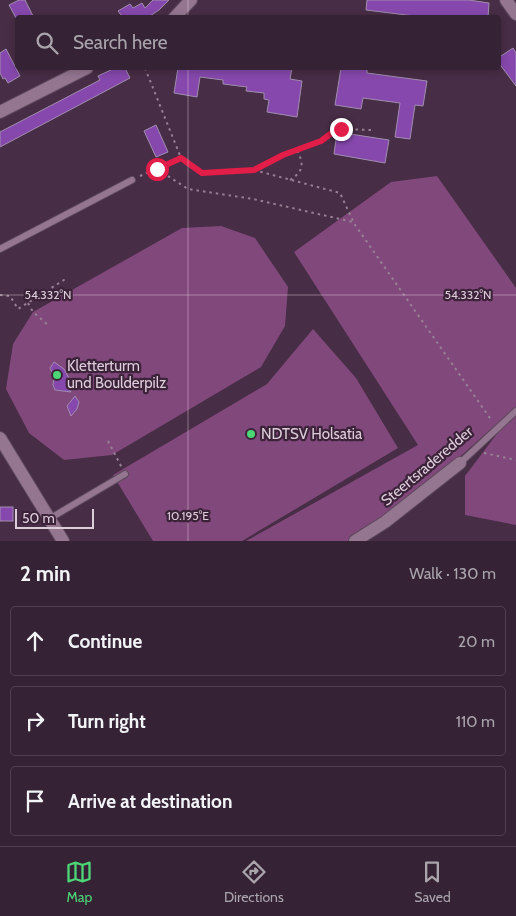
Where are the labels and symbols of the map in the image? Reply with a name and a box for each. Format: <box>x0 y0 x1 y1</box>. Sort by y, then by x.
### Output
route end <box>330 118 353 141</box>
route start <box>146 158 169 181</box>
text: 54.332°N <box>25 287 71 302</box>
text: 54.332°N <box>445 287 491 302</box>
place label: Kletterturm und Boulderpilz <box>67 357 166 392</box>
marker: Kletterturm und Boulderpilz <box>51 369 63 381</box>
street label: Steertsraderedder <box>378 422 477 510</box>
place label: NDTSV Holsatia <box>261 425 363 443</box>
marker: NDTSV Holsatia <box>245 428 257 440</box>
scale bar <box>15 506 94 529</box>
text: 10.195°E <box>167 508 209 523</box>

